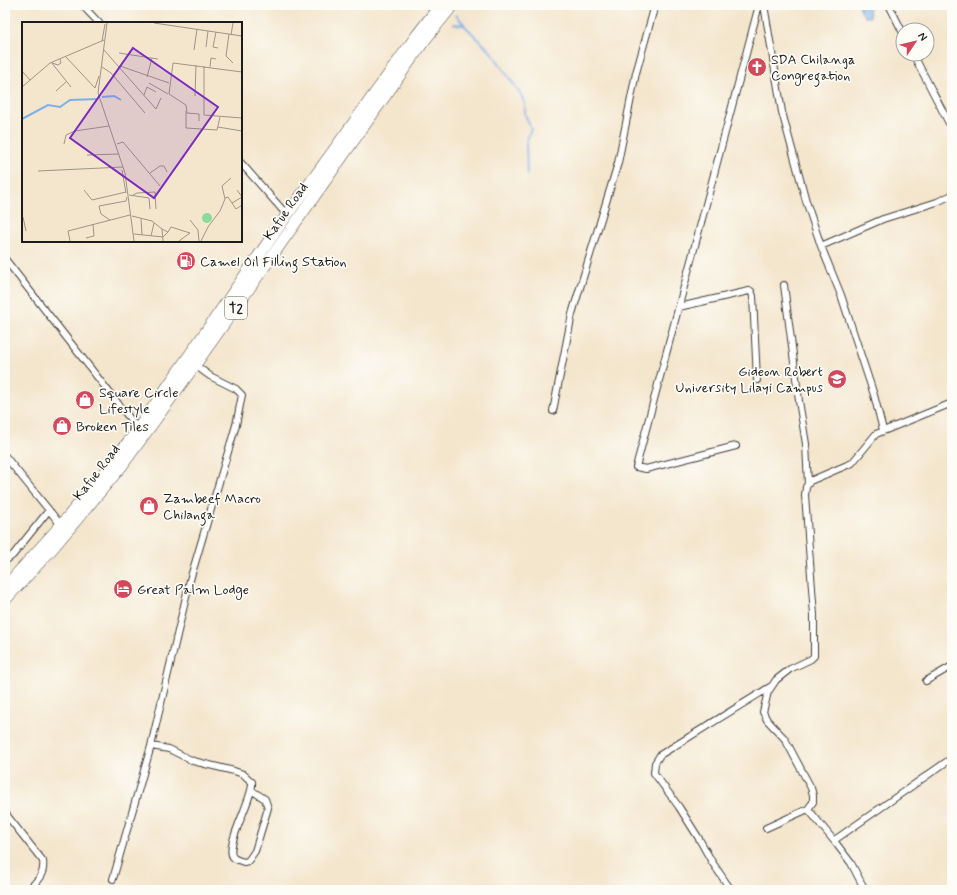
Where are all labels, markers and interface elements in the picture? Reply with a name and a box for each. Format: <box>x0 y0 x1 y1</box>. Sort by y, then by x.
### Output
inset map <box>22 22 242 242</box>
north arrow <box>895 22 935 62</box>
text: N <box>915 30 930 44</box>
place label: SDA Chilanga Congregation <box>771 51 855 87</box>
church icon: SDA Chilanga Congregation <box>746 56 768 78</box>
street label: Kafue Road <box>259 179 312 244</box>
fuel station icon: Camel Oil Filling Station <box>175 250 197 272</box>
place label: Camel Oil Filling Station <box>200 253 347 273</box>
road number: T2 <box>225 297 247 319</box>
place label: Gideon Robert University Lilayi Campus <box>676 363 823 397</box>
school or university icon: Gideon Robert University Lilayi Campus <box>826 368 848 390</box>
place label: Square Circle Lifestyle <box>99 384 179 418</box>
shop icon: Square Circle Lifestyle <box>74 389 96 411</box>
shop icon: Broken Tiles <box>51 415 73 437</box>
place label: Broken Tiles <box>76 418 149 436</box>
street label: Kafue Road <box>69 441 124 504</box>
place label: Zambeef Macro Chilanga <box>163 490 261 526</box>
shop icon: Zambeef Macro Chilanga <box>138 495 160 517</box>
hotel icon: Great Palm Lodge <box>112 578 134 600</box>
place label: Great Palm Lodge <box>137 581 249 600</box>

